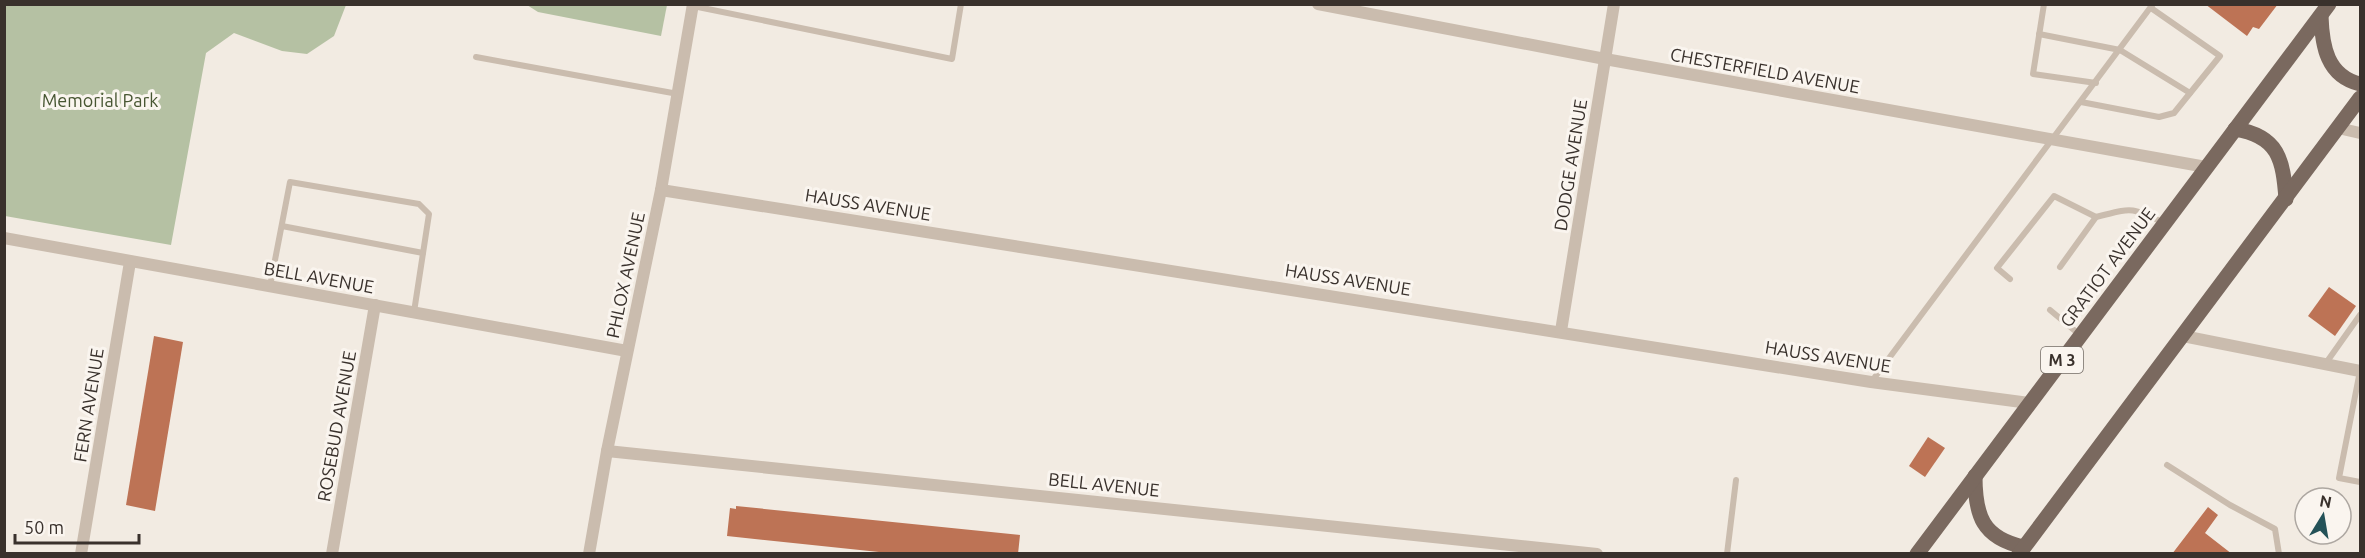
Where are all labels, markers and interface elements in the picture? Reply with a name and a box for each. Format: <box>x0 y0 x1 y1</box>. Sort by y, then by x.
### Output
street label: CHESTERFIELD AVENUE <box>1669 43 1861 97</box>
park label: Memorial Park <box>42 90 158 110</box>
street label: DODGE AVENUE <box>1550 98 1590 232</box>
street label: HAUSS AVENUE <box>804 184 932 224</box>
street label: GRATIOT AVENUE <box>2056 203 2158 331</box>
street label: PHLOX AVENUE <box>602 210 648 340</box>
street label: BELL AVENUE <box>262 257 376 297</box>
street label: HAUSS AVENUE <box>1284 259 1412 299</box>
street label: HAUSS AVENUE <box>1764 336 1892 376</box>
street label: FERN AVENUE <box>69 346 107 464</box>
road number: M 3 <box>2041 347 2083 373</box>
street label: ROSEBUD AVENUE <box>313 349 359 503</box>
street label: BELL AVENUE <box>1048 468 1160 500</box>
north arrow <box>2293 486 2353 546</box>
text: N <box>2318 491 2333 511</box>
scale bar <box>15 507 140 545</box>
text: 50 m <box>24 517 64 537</box>

